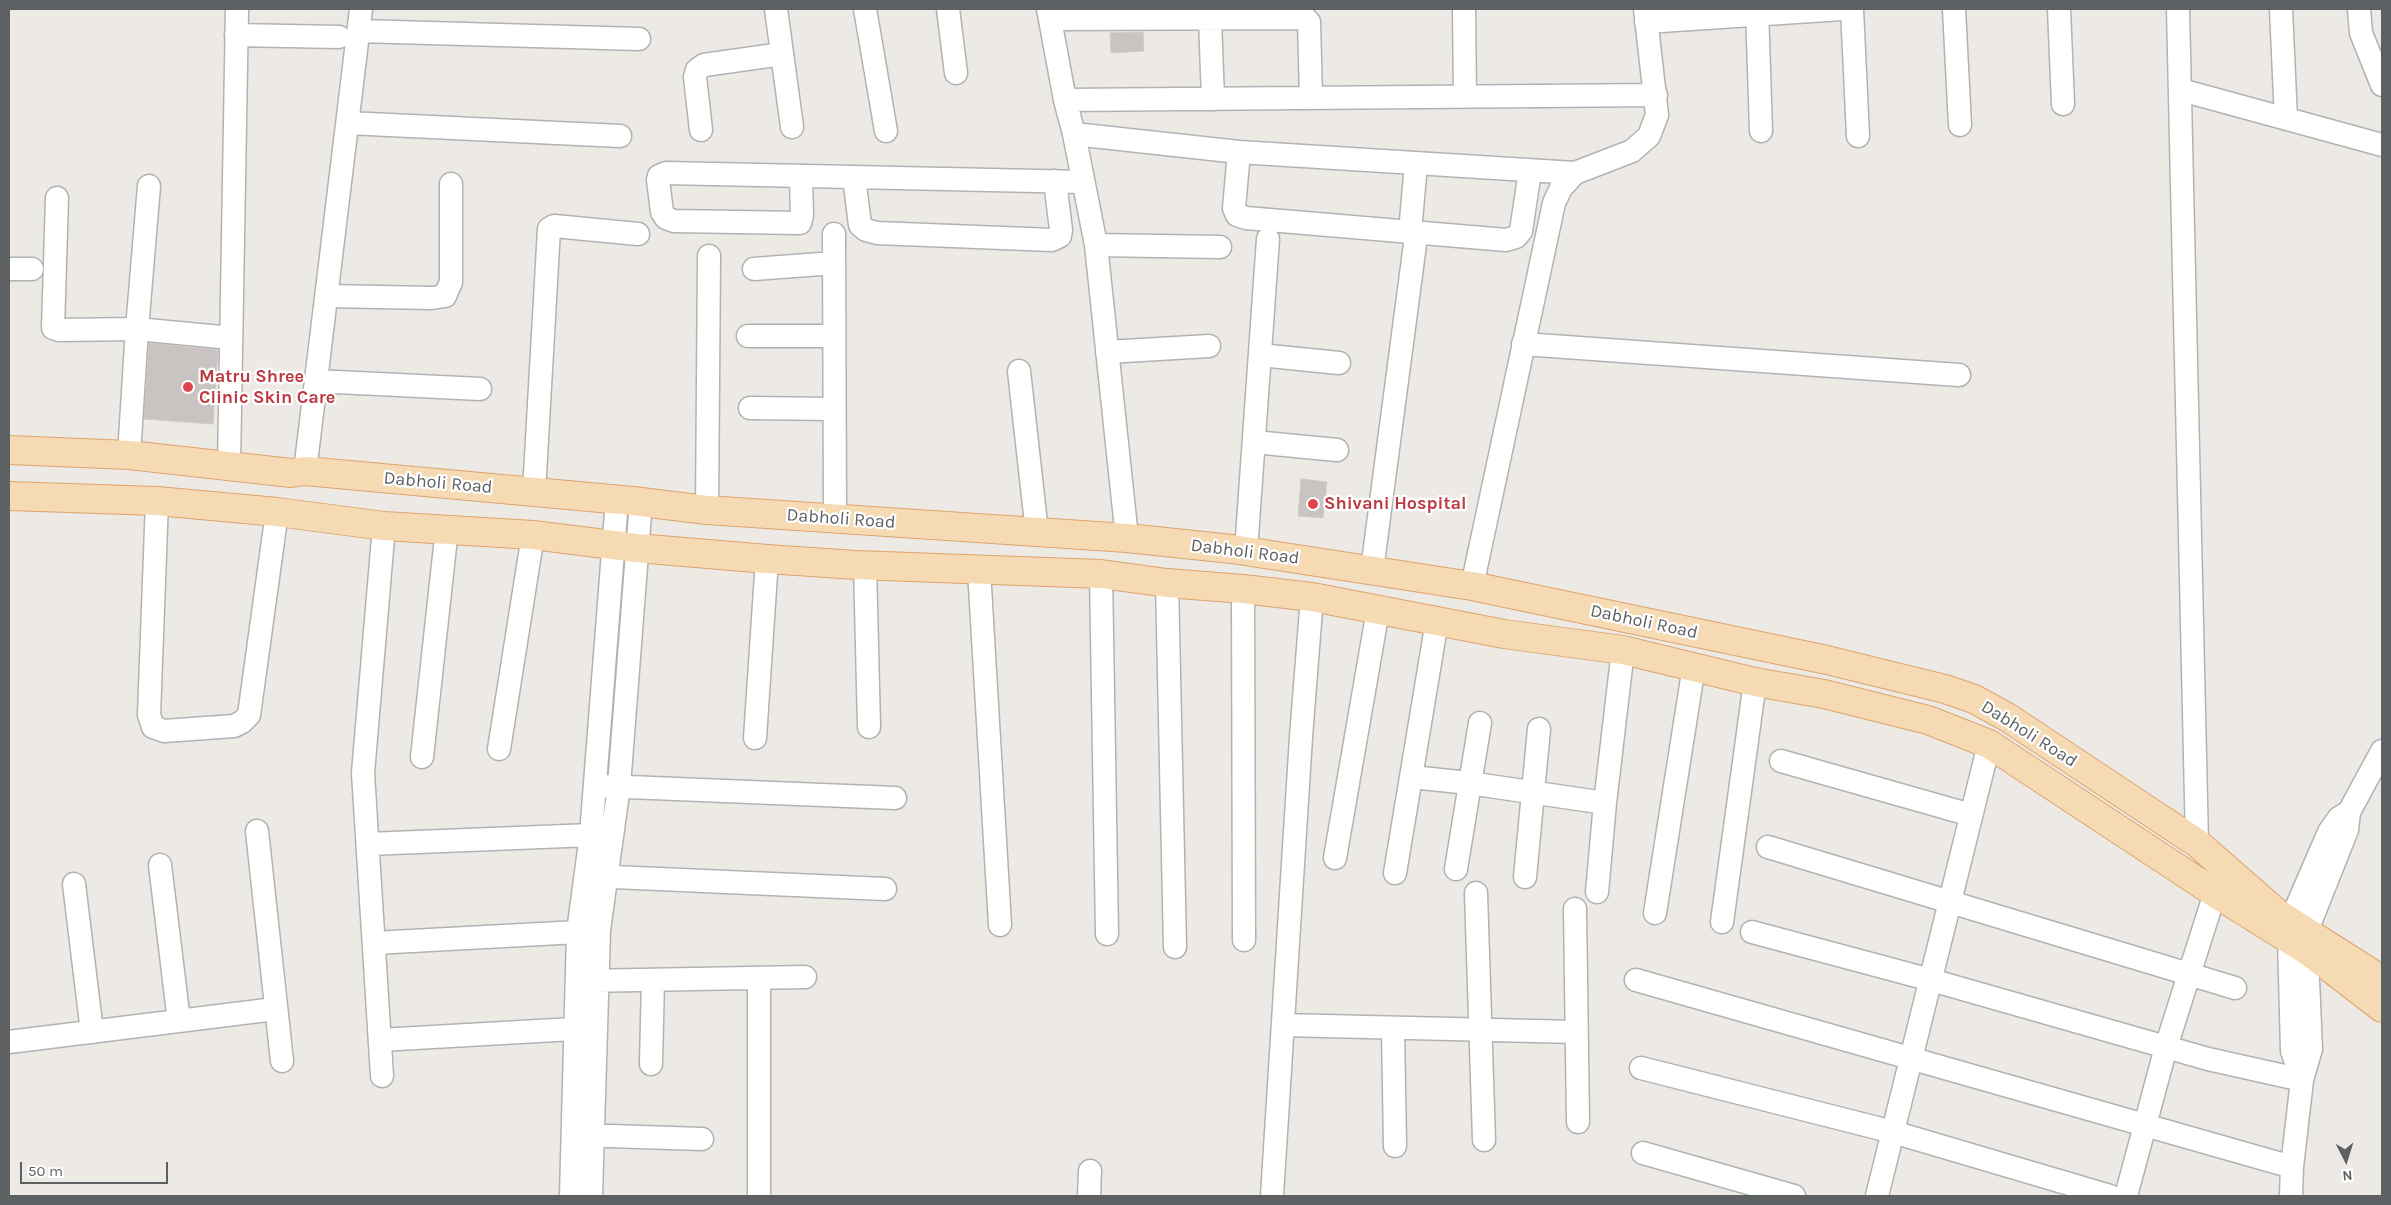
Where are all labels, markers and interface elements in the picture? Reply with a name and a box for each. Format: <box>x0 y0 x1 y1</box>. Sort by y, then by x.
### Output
place label: Matru Shree Clinic Skin Care <box>199 366 335 408</box>
marker: Matru Shree Clinic Skin Care <box>181 380 195 394</box>
street label: Dabholi Road <box>383 467 493 499</box>
place label: Shivani Hospital <box>1324 493 1467 515</box>
marker: Shivani Hospital <box>1306 497 1320 511</box>
street label: Dabholi Road <box>786 504 896 534</box>
street label: Dabholi Road <box>1189 535 1301 569</box>
street label: Dabholi Road <box>1588 600 1700 644</box>
street label: Dabholi Road <box>1977 696 2081 772</box>
north arrow <box>2321 1135 2371 1185</box>
scale bar <box>22 1152 170 1184</box>
text: 50 m <box>28 1162 63 1180</box>
text: N <box>2342 1167 2353 1184</box>

